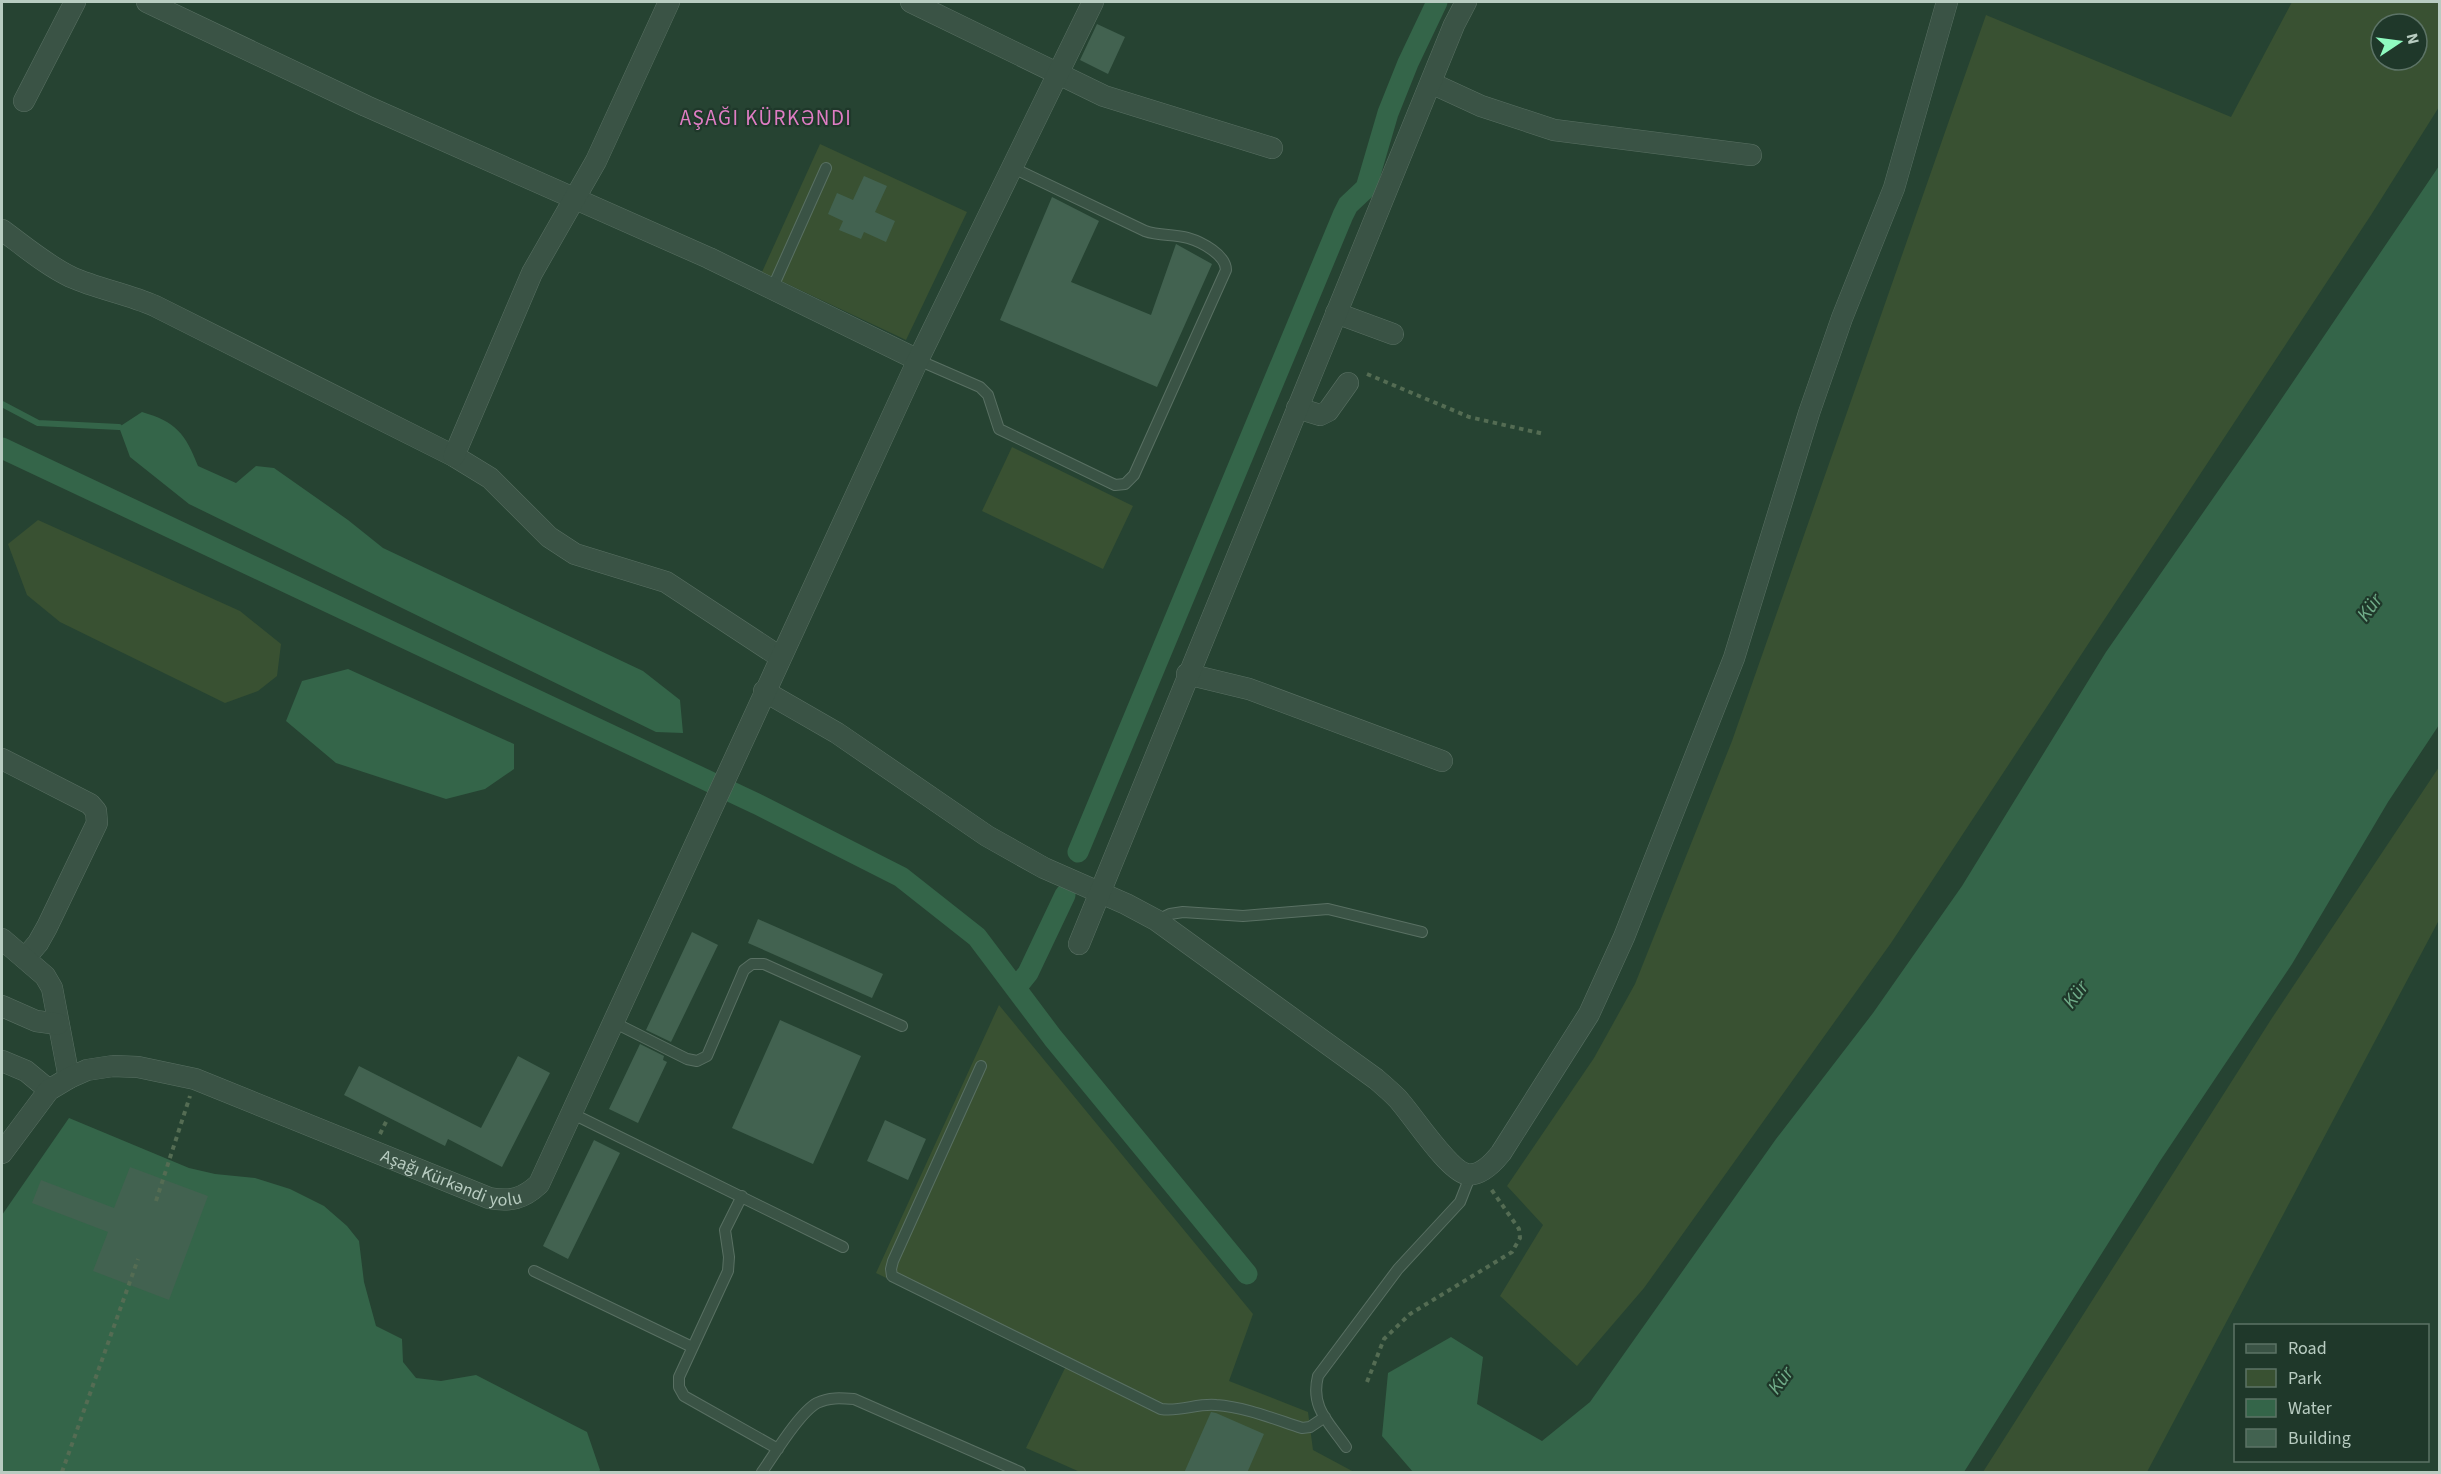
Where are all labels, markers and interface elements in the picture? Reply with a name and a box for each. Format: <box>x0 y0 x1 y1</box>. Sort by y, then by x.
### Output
north arrow <box>2369 12 2429 72</box>
text: N <box>2401 31 2425 47</box>
district label: AŞAĞI KÜRKƏNDI <box>680 103 852 133</box>
water label: Kür <box>2350 587 2390 627</box>
water label: Kür <box>2056 974 2096 1014</box>
street label: Aşağı Kürkəndi yolu <box>377 1144 525 1213</box>
legend <box>2234 1324 2429 1462</box>
text: Road <box>2288 1336 2327 1361</box>
water label: Kür <box>1761 1360 1801 1400</box>
text: Park <box>2288 1366 2322 1391</box>
text: Water <box>2288 1396 2332 1421</box>
text: Building <box>2288 1426 2351 1451</box>

